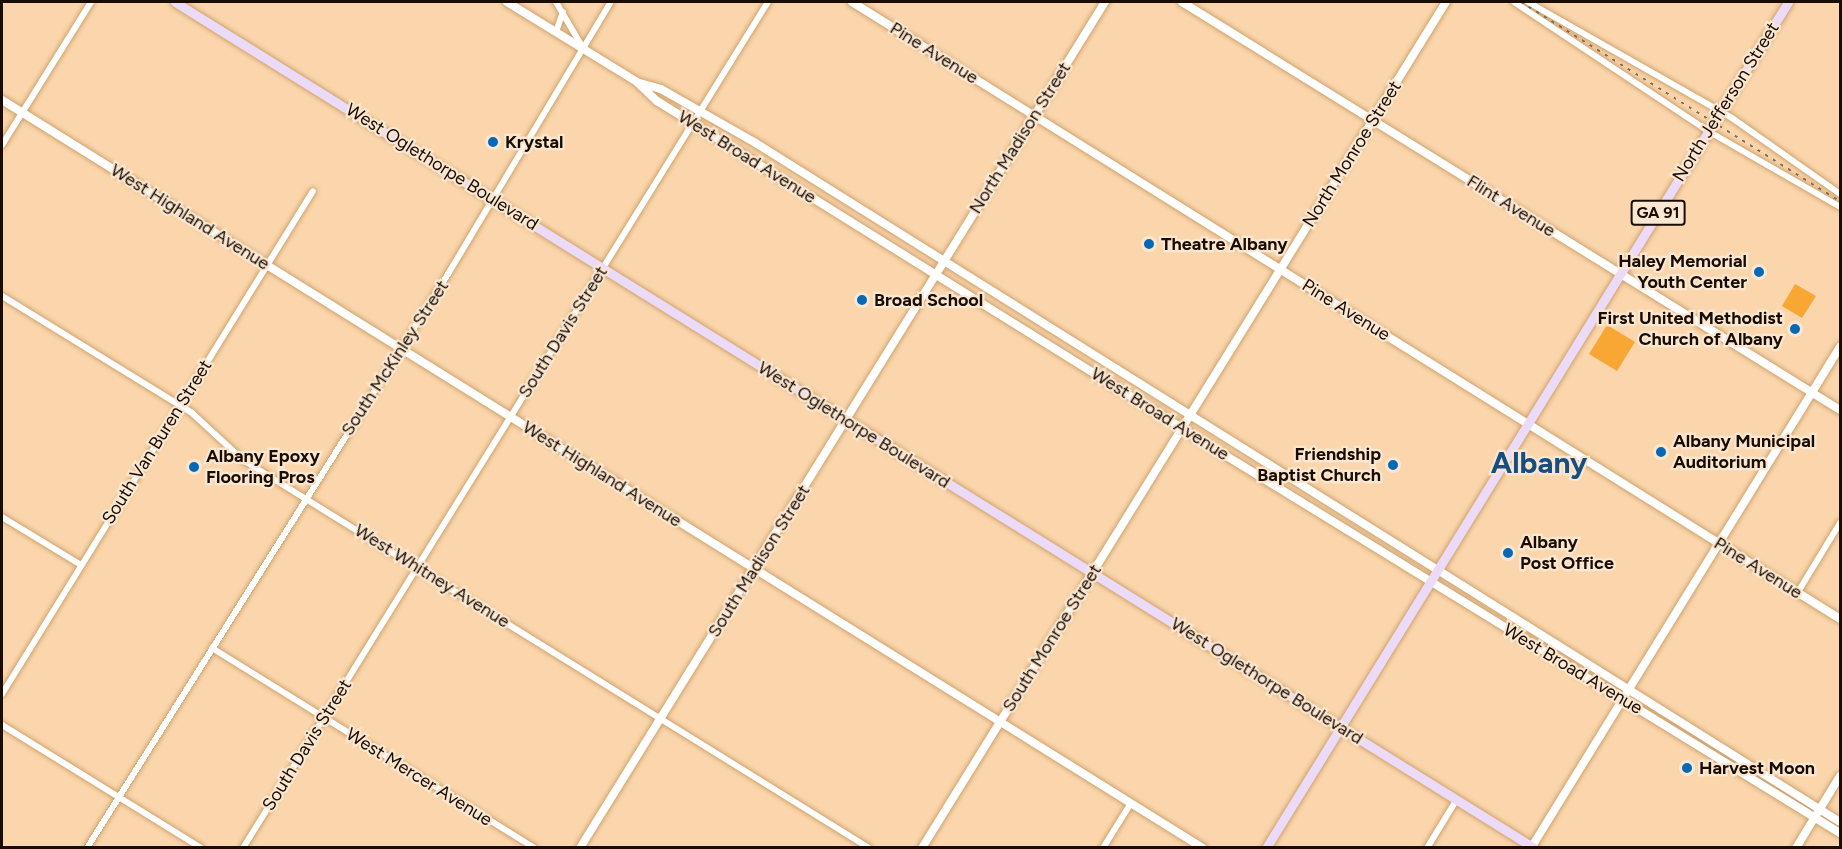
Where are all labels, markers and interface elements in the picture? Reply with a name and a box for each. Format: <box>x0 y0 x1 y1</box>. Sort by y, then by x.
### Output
street label: Pine Avenue <box>886 17 982 89</box>
street label: North Jefferson Street <box>1668 18 1784 186</box>
street label: North Madison Street <box>965 58 1075 218</box>
street label: North Monroe Street <box>1298 77 1406 231</box>
street label: West Oglethorpe Boulevard <box>342 99 542 235</box>
street label: West Broad Avenue <box>674 106 820 208</box>
place label: Krystal <box>505 131 564 153</box>
marker: Krystal <box>486 135 500 149</box>
street label: West Highland Avenue <box>107 159 273 275</box>
street label: Flint Avenue <box>1463 170 1559 242</box>
road number: GA 91 <box>1630 200 1686 226</box>
place label: Theatre Albany <box>1161 233 1288 255</box>
marker: Theatre Albany <box>1142 237 1156 251</box>
place label: Haley Memorial Youth Center <box>1618 251 1747 294</box>
street label: South Davis Street <box>514 262 612 402</box>
marker: Haley Memorial Youth Center <box>1752 265 1766 279</box>
street label: Pine Avenue <box>1298 274 1394 346</box>
street label: South McKinley Street <box>337 276 453 440</box>
place label: Broad School <box>874 289 983 311</box>
marker: Broad School <box>855 293 869 307</box>
place label: First United Methodist Church of Albany <box>1598 308 1783 350</box>
marker: First United Methodist Church of Albany <box>1788 322 1802 336</box>
street label: South Van Buren Street <box>97 356 217 528</box>
street label: West Oglethorpe Boulevard <box>754 357 954 493</box>
street label: West Broad Avenue <box>1087 363 1233 465</box>
street label: West Highland Avenue <box>519 416 685 532</box>
place label: Albany Municipal Auditorium <box>1673 431 1815 474</box>
place label: Friendship Baptist Church <box>1257 444 1381 486</box>
district label: Albany <box>1491 445 1587 481</box>
marker: Albany Municipal Auditorium <box>1654 445 1668 459</box>
place label: Albany Epoxy Flooring Pros <box>206 446 320 488</box>
marker: Friendship Baptist Church <box>1386 458 1400 472</box>
marker: Albany Epoxy Flooring Pros <box>187 460 201 474</box>
street label: South Madison Street <box>703 481 815 641</box>
street label: West Whitney Avenue <box>350 519 514 633</box>
place label: Albany Post Office <box>1520 532 1614 574</box>
street label: Pine Avenue <box>1710 532 1806 604</box>
marker: Albany Post Office <box>1501 546 1515 560</box>
street label: South Monroe Street <box>998 560 1106 716</box>
street label: West Oglethorpe Boulevard <box>1167 613 1367 749</box>
street label: West Broad Avenue <box>1499 619 1647 719</box>
street label: South Davis Street <box>258 675 356 815</box>
street label: West Mercer Avenue <box>342 723 496 831</box>
place label: Harvest Moon <box>1699 757 1815 779</box>
marker: Harvest Moon <box>1680 761 1694 775</box>

